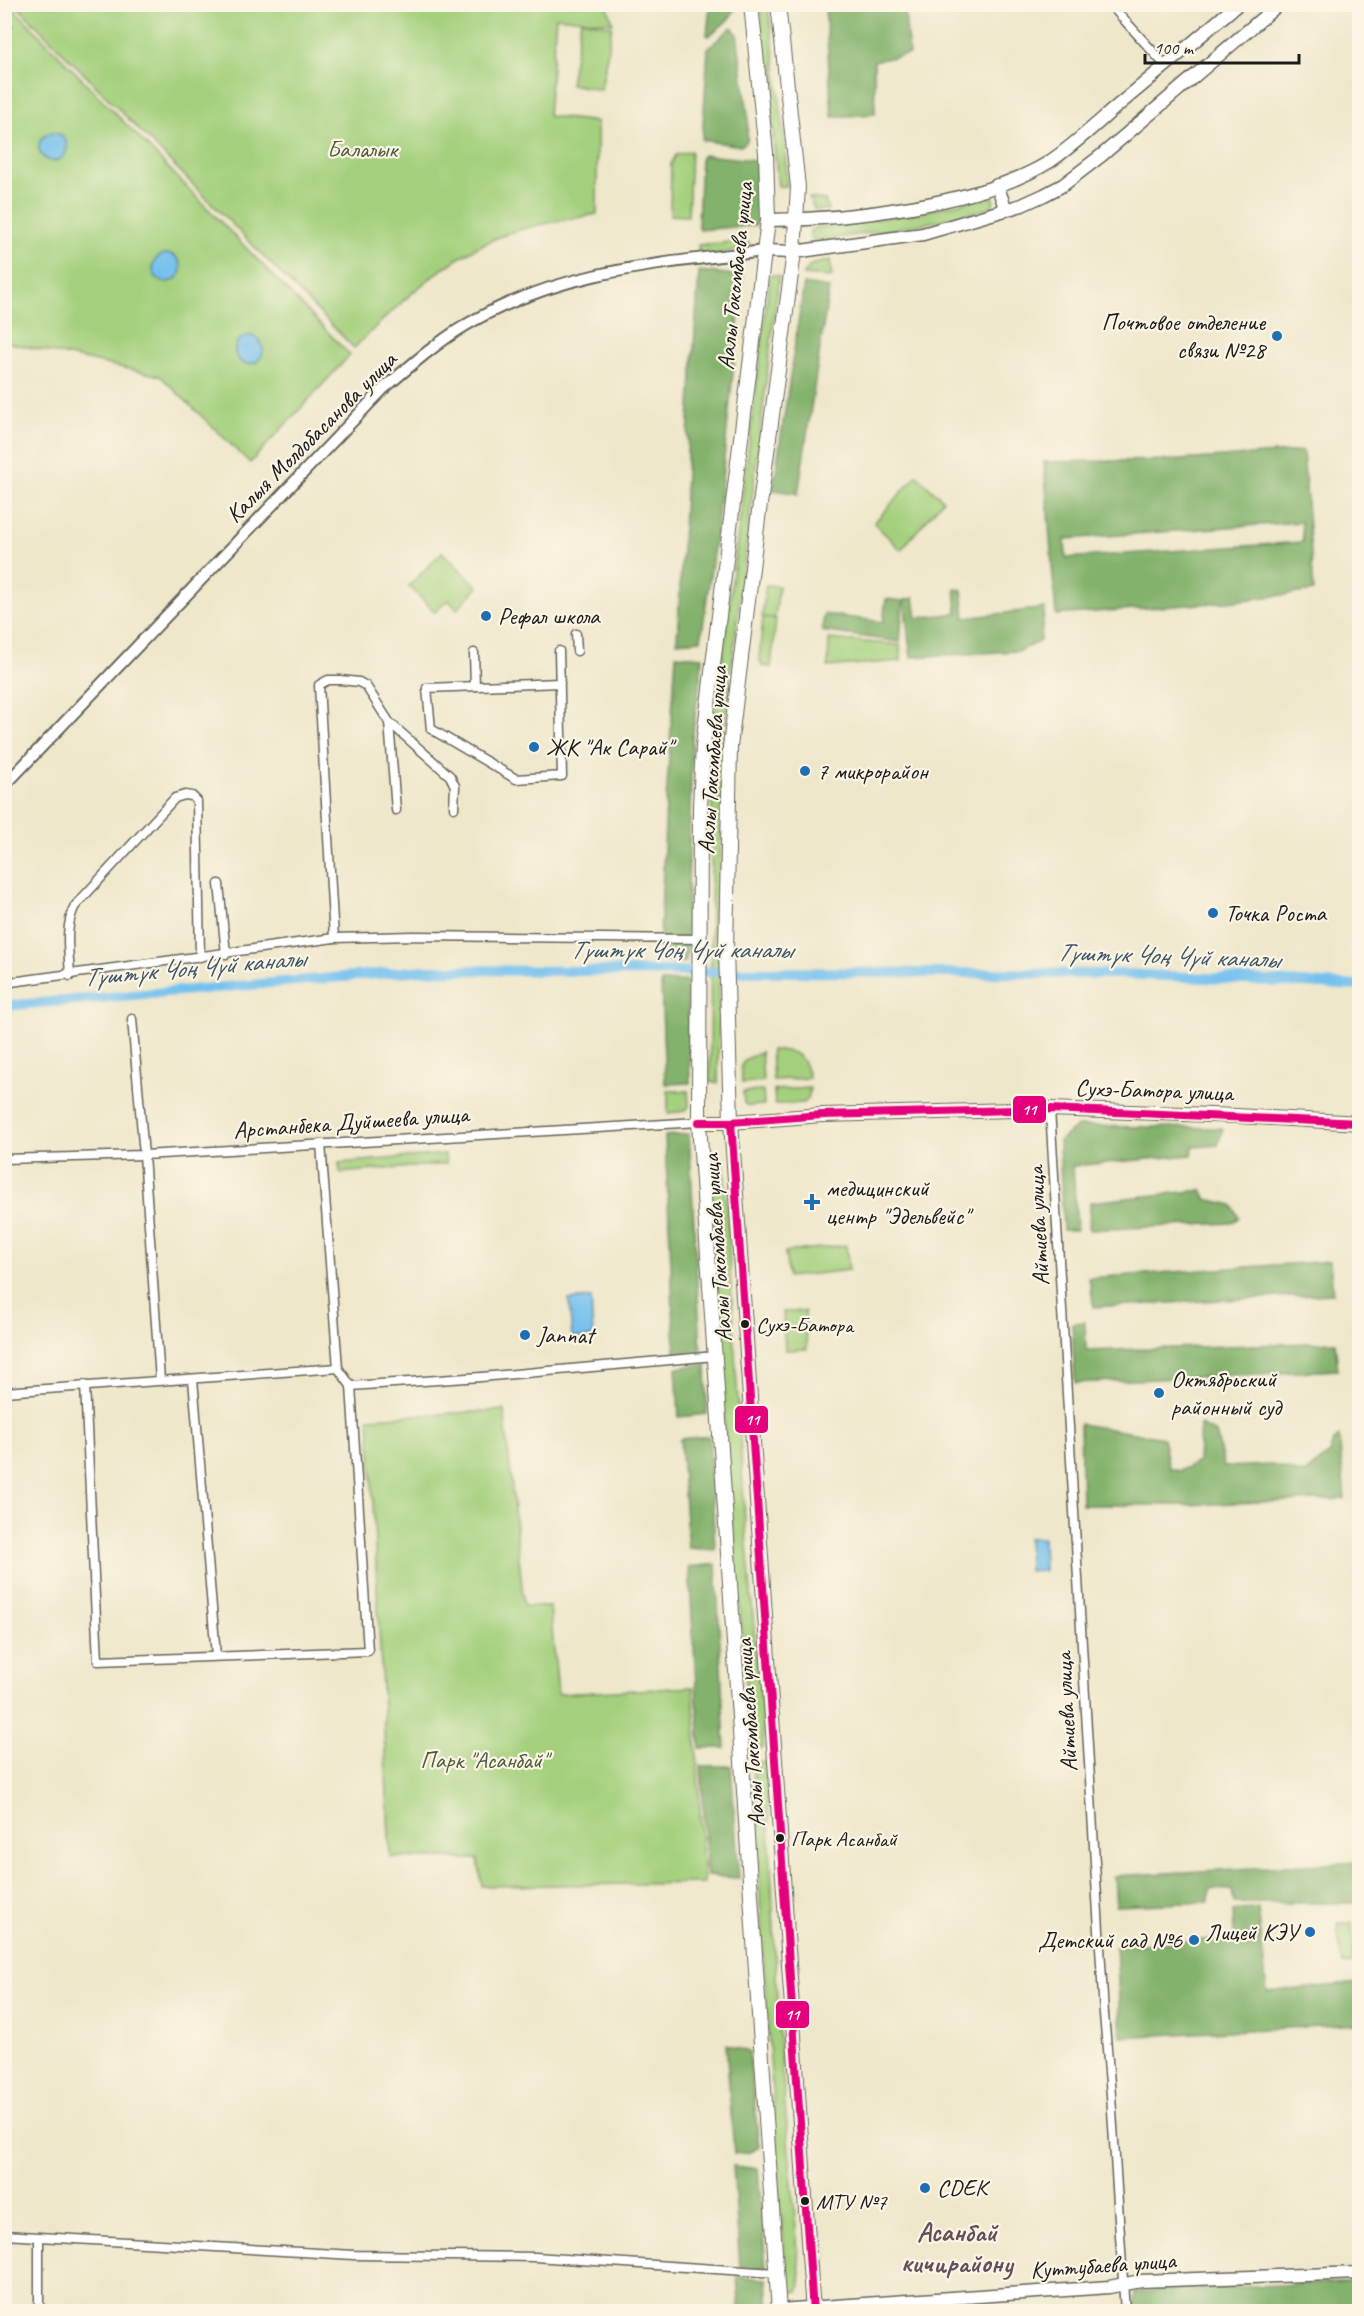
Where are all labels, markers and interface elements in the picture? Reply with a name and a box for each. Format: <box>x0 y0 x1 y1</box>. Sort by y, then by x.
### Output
scale bar <box>1145 27 1300 65</box>
text: 100 m <box>1154 37 1195 59</box>
park label: Балалык <box>327 134 399 164</box>
street label: Аалы Токомбаева улица <box>710 179 760 371</box>
place label: Почтовое отделение связи №28 <box>1102 307 1267 365</box>
marker: Почтовое отделение связи №28 <box>1270 329 1284 343</box>
street label: Калыя Молдобасанова улица <box>219 344 404 529</box>
place label: Рефал школа <box>498 601 601 631</box>
marker: Рефал школа <box>479 609 493 623</box>
street label: Аалы Токомбаева улица <box>690 664 734 855</box>
place label: ЖК "Ак Сарай" <box>546 732 677 762</box>
marker: ЖК "Ак Сарай" <box>527 740 541 754</box>
place label: 7 микрорайон <box>817 756 930 786</box>
marker: 7 микрорайон <box>798 764 812 778</box>
place label: Точка Роста <box>1225 898 1328 928</box>
marker: Точка Роста <box>1206 906 1220 920</box>
water label: Түштүк Чоң Чүй каналы <box>570 933 796 966</box>
water label: Түштүк Чоң Чүй каналы <box>1056 935 1284 976</box>
water label: Түштүк Чоң Чүй каналы <box>82 941 310 994</box>
street label: Сухэ-Батора улица <box>1075 1072 1235 1108</box>
line badge: 11 <box>1012 1095 1047 1124</box>
street label: Арстанбека Дуйшеева улица <box>232 1099 472 1145</box>
text: 11 <box>1022 1100 1038 1120</box>
street label: Аалы Токомбаева улица <box>695 1152 739 1343</box>
street label: Айтиева улица <box>1020 1163 1056 1286</box>
place label: медицинский центр "Эдельвейс" <box>826 1173 974 1231</box>
marker: медицинский центр "Эдельвейс" <box>803 1193 821 1211</box>
place label: Сухэ-Батора <box>756 1311 855 1339</box>
marker: Сухэ-Батора <box>739 1318 751 1330</box>
place label: Jannat <box>536 1320 597 1350</box>
marker: Jannat <box>518 1328 532 1342</box>
place label: Октябрьский районный суд <box>1171 1364 1283 1422</box>
marker: Октябрьский районный суд <box>1152 1386 1166 1400</box>
line badge: 11 <box>734 1405 769 1434</box>
text: 11 <box>745 1410 761 1430</box>
street label: Аалы Токомбаева улица <box>728 1637 772 1828</box>
street label: Айтиева улица <box>1048 1649 1084 1772</box>
park label: Парк "Асанбай" <box>420 1745 553 1775</box>
place label: Парк Асанбай <box>791 1825 899 1853</box>
marker: Парк Асанбай <box>774 1832 786 1844</box>
place label: Лицей КЭУ <box>1205 1917 1302 1947</box>
place label: Детский сад №6 <box>1038 1925 1183 1955</box>
marker: Лицей КЭУ <box>1303 1925 1317 1939</box>
marker: Детский сад №6 <box>1187 1933 1201 1947</box>
line badge: 11 <box>775 2000 810 2029</box>
text: 11 <box>785 2005 801 2025</box>
place label: CDEK <box>937 2173 991 2203</box>
marker: CDEK <box>918 2181 932 2195</box>
place label: МТУ №7 <box>816 2188 888 2216</box>
marker: МТУ №7 <box>799 2195 811 2207</box>
district label: Асанбай кичирайону <box>901 2215 1015 2280</box>
street label: Куттубаева улица <box>1030 2245 1178 2285</box>

